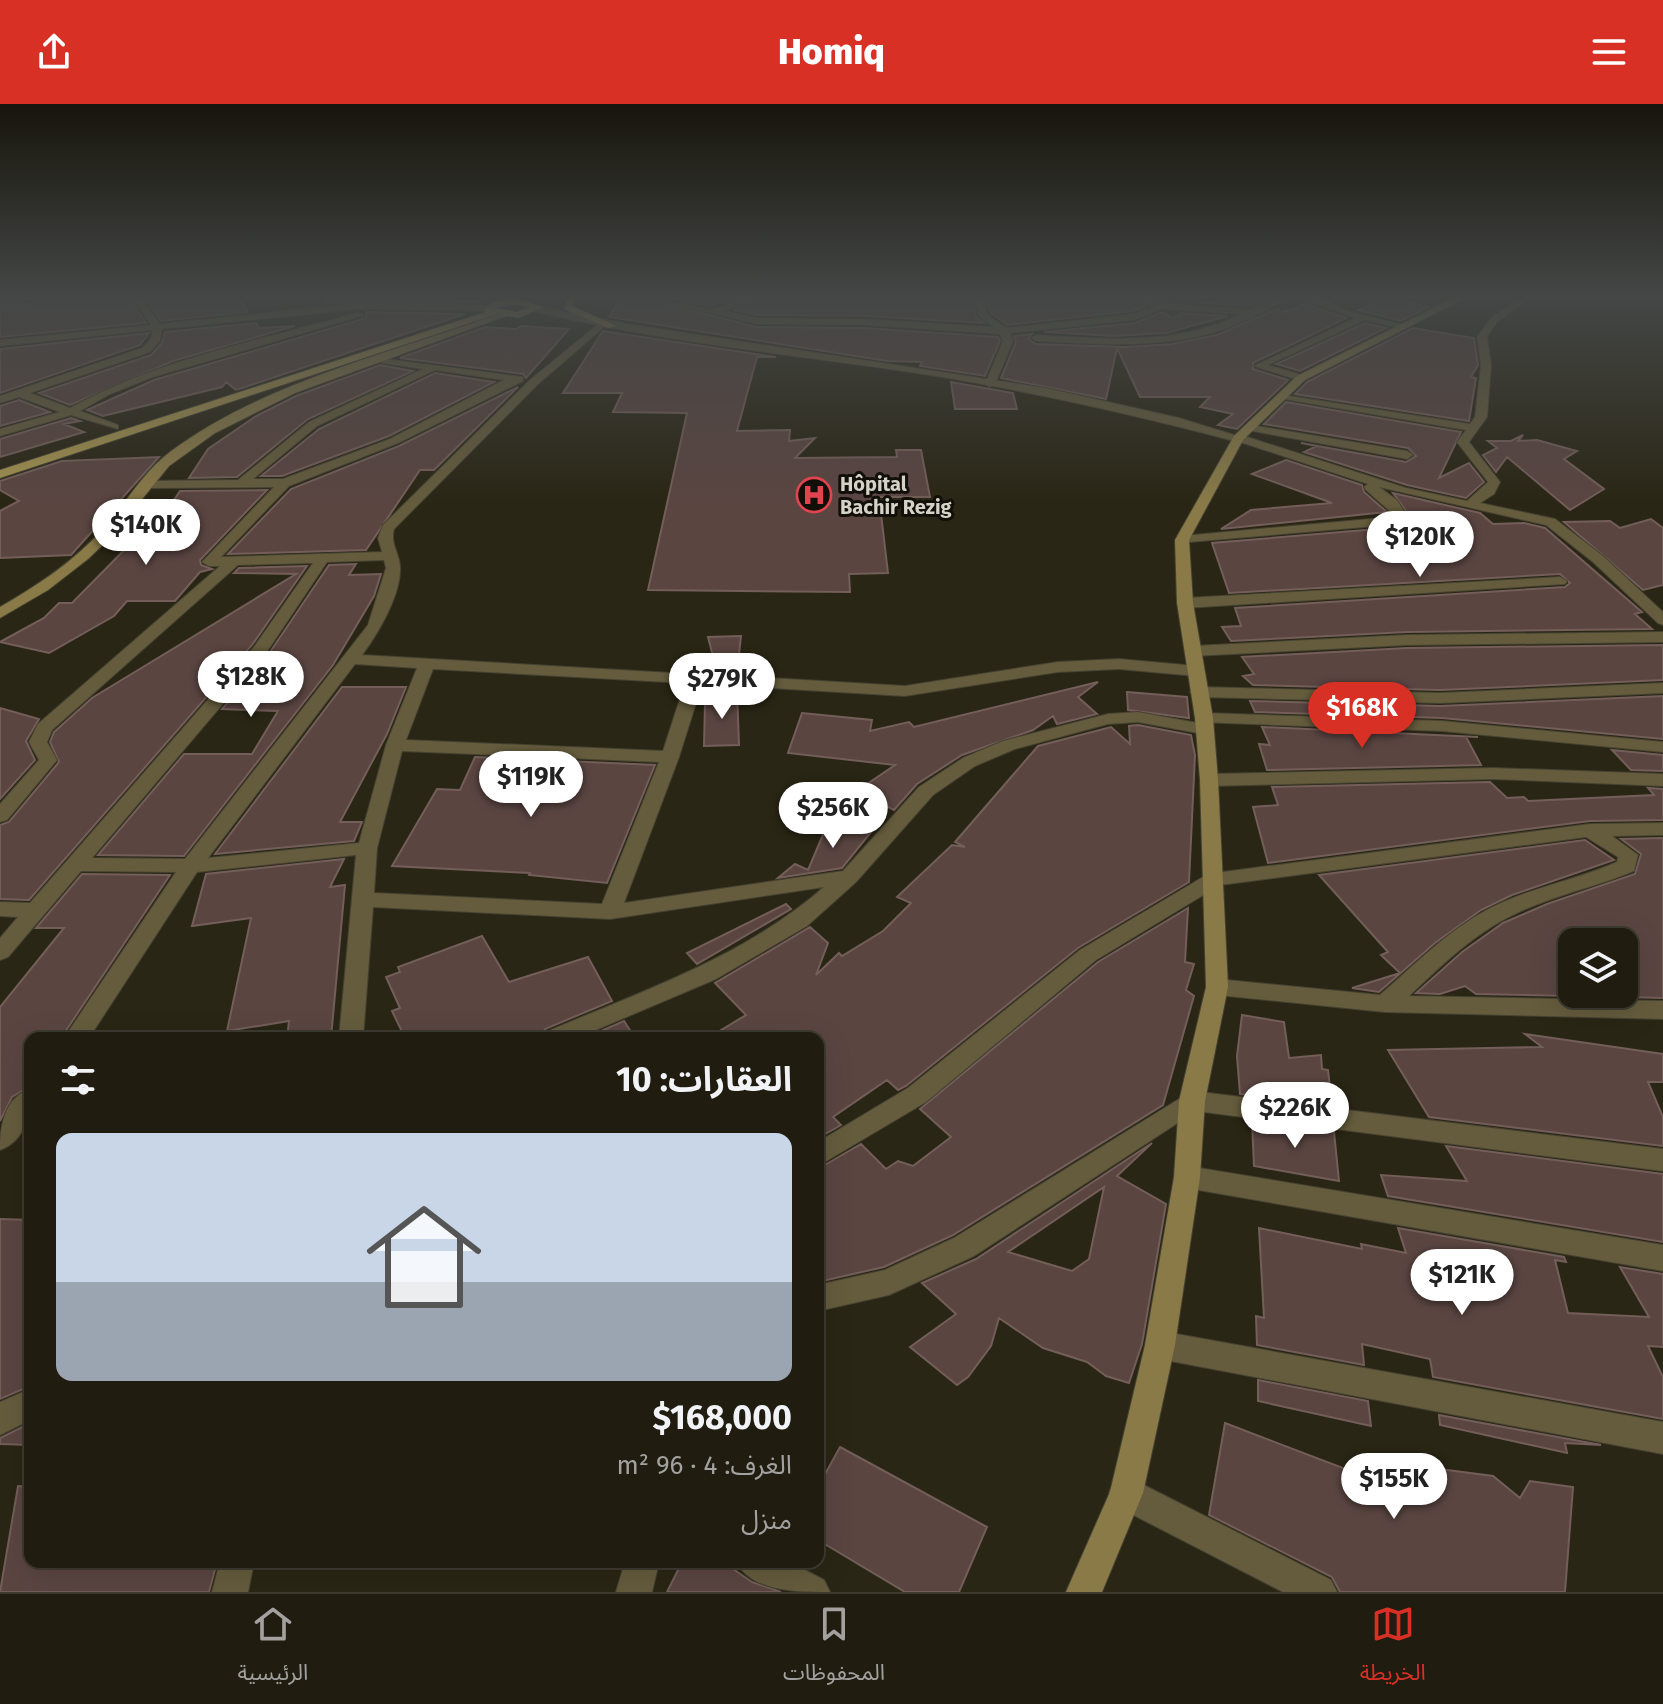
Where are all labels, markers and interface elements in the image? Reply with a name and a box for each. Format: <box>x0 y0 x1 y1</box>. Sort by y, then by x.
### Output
icon: share <box>32 30 76 74</box>
text: Homiq <box>778 30 885 74</box>
icon: menu <box>1587 30 1631 74</box>
place label: Hôpital Bachir Rezig <box>840 472 953 519</box>
hospital icon: Hôpital Bachir Rezig <box>795 476 833 514</box>
pin: $140K <box>90 499 202 567</box>
text: $140K <box>110 509 182 540</box>
pin: $120K <box>1364 511 1476 579</box>
text: $120K <box>1385 521 1455 552</box>
pin: $128K <box>195 651 307 719</box>
pin: $279K <box>666 653 778 721</box>
text: $128K <box>216 661 286 692</box>
text: $279K <box>687 663 757 694</box>
pin: $168K <box>1306 682 1418 750</box>
text: $168K <box>1326 692 1398 723</box>
pin: $119K <box>475 751 587 819</box>
text: $119K <box>497 761 565 792</box>
pin: $256K <box>777 782 889 850</box>
text: $256K <box>797 792 869 823</box>
map controls <box>1558 928 1638 1008</box>
button: layers <box>1558 928 1638 1008</box>
icon: filters <box>56 1058 100 1102</box>
text: العقارات: 10 <box>616 1059 792 1100</box>
pin: $226K <box>1239 1082 1351 1150</box>
text: $226K <box>1259 1092 1331 1123</box>
icon: home <box>352 1185 496 1329</box>
pin: $121K <box>1406 1249 1518 1317</box>
text: $121K <box>1429 1259 1495 1290</box>
text: $168,000 <box>652 1397 792 1438</box>
text: الغرف: 4 · 96 m² <box>616 1450 792 1481</box>
pin: $155K <box>1338 1453 1450 1521</box>
text: $155K <box>1359 1463 1429 1494</box>
text: منزل <box>741 1505 792 1536</box>
tab: الرئيسية <box>237 1602 308 1696</box>
tab: المحفوظات <box>783 1602 885 1696</box>
tab: الخريطة <box>1360 1602 1426 1696</box>

